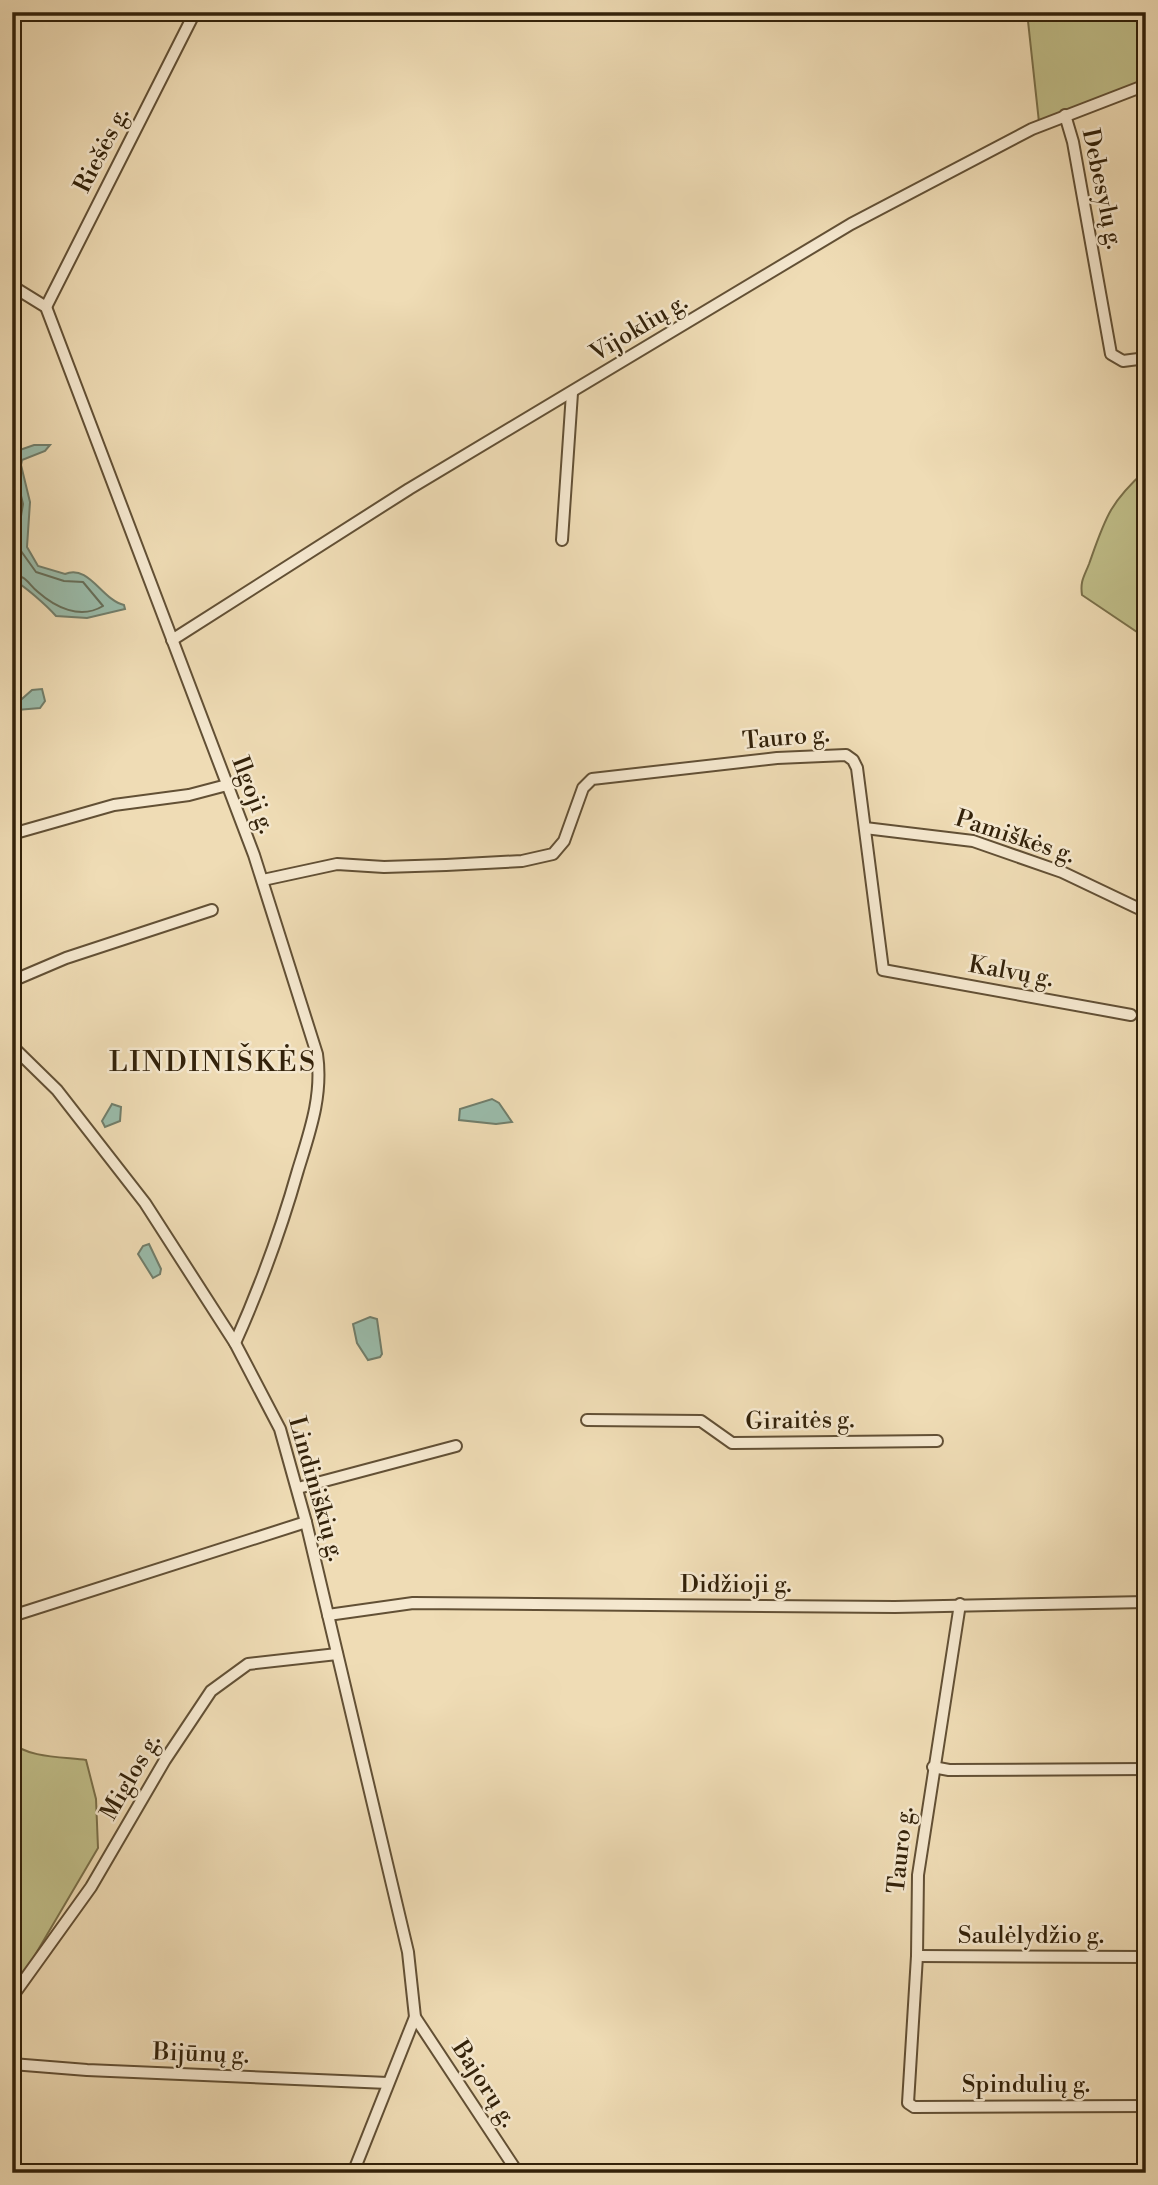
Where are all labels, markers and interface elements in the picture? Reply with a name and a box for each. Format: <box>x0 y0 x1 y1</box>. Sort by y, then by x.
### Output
street label: Riešės g. <box>68 102 136 198</box>
street label: Debesylų g. <box>1075 126 1129 252</box>
street label: Vijoklių g. <box>584 287 693 369</box>
street label: Tauro g. <box>741 719 831 757</box>
street label: Ilgoji g. <box>225 752 281 838</box>
street label: Pamiškės g. <box>951 804 1079 870</box>
street label: Kalvų g. <box>966 950 1056 994</box>
district label: LINDINIŠKĖS <box>109 1043 317 1080</box>
street label: Giraitės g. <box>745 1405 855 1437</box>
street label: Lindiniškių g. <box>281 1413 351 1565</box>
street label: Didžioji g. <box>680 1570 792 1600</box>
street label: Miglos g. <box>94 1728 168 1826</box>
street label: Tauro g. <box>882 1805 920 1895</box>
street label: Saulėlydžio g. <box>958 1921 1104 1951</box>
street label: Bajorų g. <box>444 2034 523 2133</box>
street label: Bijūnų g. <box>151 2037 250 2071</box>
street label: Spindulių g. <box>962 2070 1090 2100</box>

